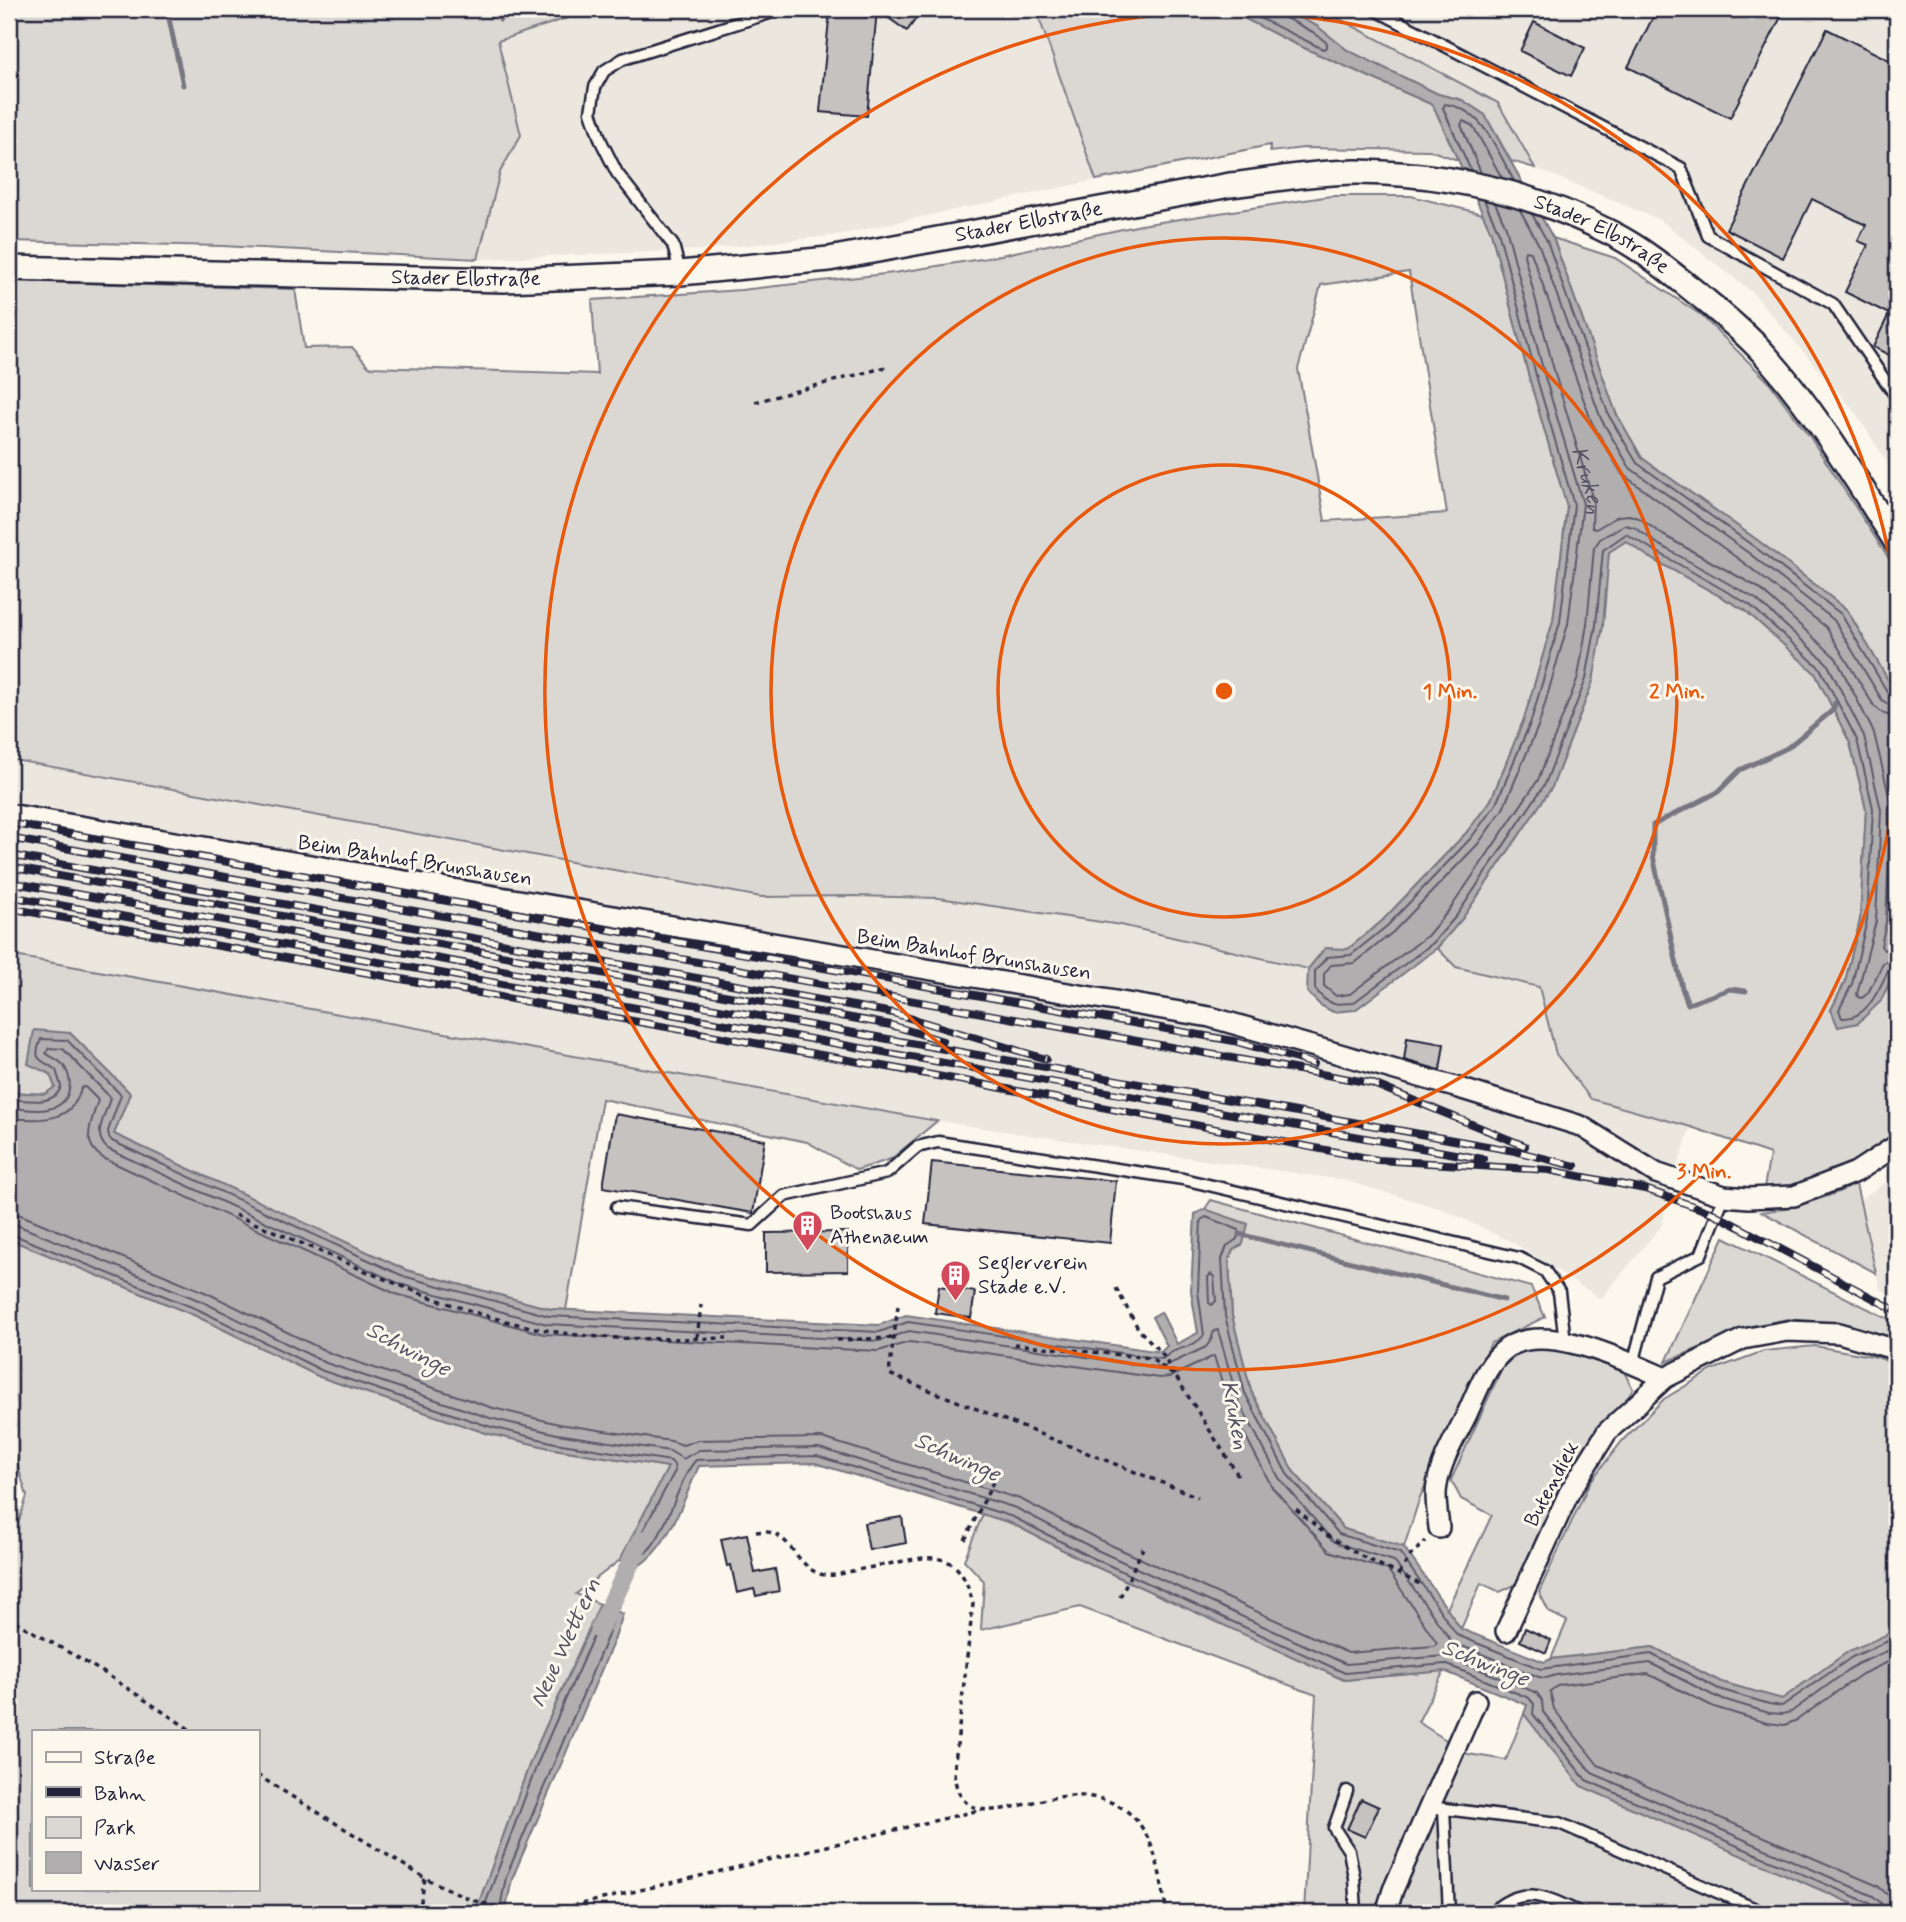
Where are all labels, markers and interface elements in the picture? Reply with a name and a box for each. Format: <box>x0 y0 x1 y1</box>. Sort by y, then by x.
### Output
street label: Stader Elbstraße <box>1530 188 1675 281</box>
street label: Stader Elbstraße <box>953 195 1105 249</box>
street label: Stader Elbstraße <box>391 263 541 294</box>
water label: Kruken <box>1563 443 1609 515</box>
text: 1 Min. <box>1423 678 1477 706</box>
text: 2 Min. <box>1649 678 1705 706</box>
centre of rings <box>1212 679 1236 703</box>
street label: Beim Bahnhof Brunshausen <box>296 829 534 893</box>
street label: Beim Bahnhof Brunshausen <box>855 923 1093 987</box>
text: 3 Min. <box>1677 1158 1731 1186</box>
place label: Bootshaus Athenaeum <box>830 1199 929 1251</box>
building icon: Bootshaus Athenaeum <box>790 1208 824 1252</box>
place label: Seglerverein Stade e.V. <box>978 1249 1088 1301</box>
building icon: Seglerverein Stade e.V. <box>938 1258 972 1302</box>
water label: Schwinge <box>360 1315 457 1387</box>
water label: Kruken <box>1213 1378 1255 1452</box>
water label: Schwinge <box>909 1426 1006 1493</box>
street label: Butendiek <box>1518 1436 1586 1532</box>
water label: Neue Wettern <box>523 1574 609 1712</box>
water label: Schwinge <box>1436 1633 1534 1697</box>
legend <box>32 1730 259 1890</box>
text: Straße <box>94 1744 156 1772</box>
text: Bahn <box>94 1780 146 1808</box>
text: Park <box>94 1814 136 1842</box>
text: Wasser <box>94 1850 160 1878</box>

